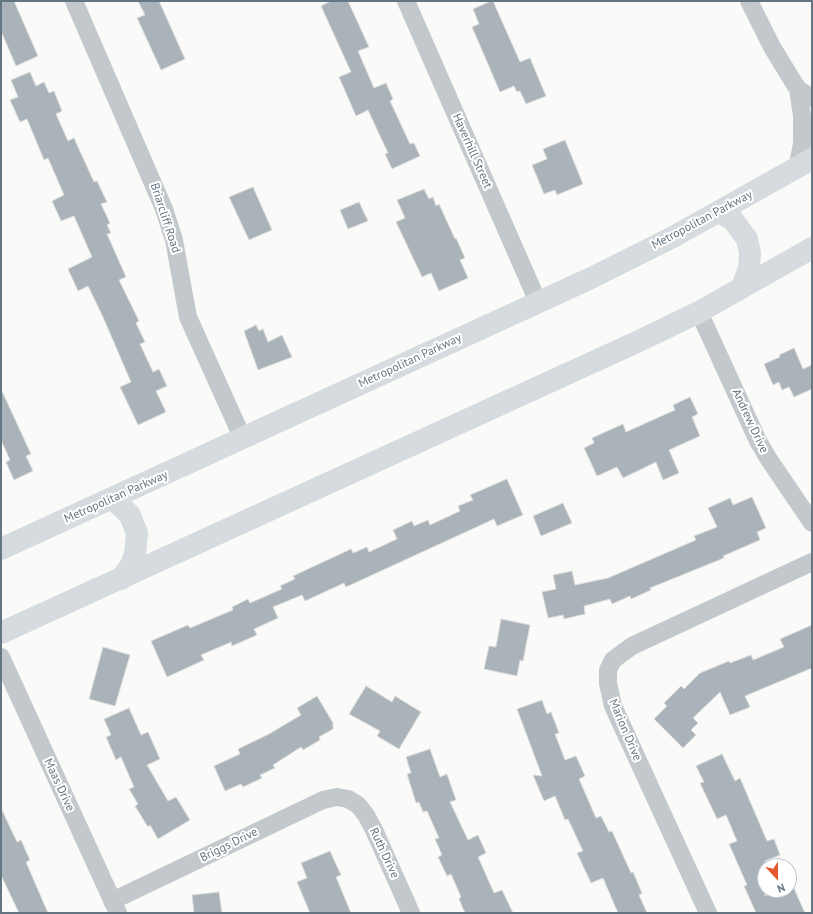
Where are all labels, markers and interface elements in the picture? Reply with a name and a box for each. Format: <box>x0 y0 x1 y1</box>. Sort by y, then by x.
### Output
street label: Haverhill Street <box>449 111 495 191</box>
street label: Briarcliff Road <box>147 181 183 255</box>
street label: Metropolitan Parkway <box>649 187 755 253</box>
street label: Metropolitan Parkway <box>356 331 464 391</box>
street label: Andrew Drive <box>729 387 771 455</box>
street label: Metropolitan Parkway <box>62 468 170 526</box>
street label: Marion Drive <box>606 697 644 763</box>
street label: Maas Drive <box>41 756 77 814</box>
street label: Briggs Drive <box>198 825 260 865</box>
street label: Ruth Drive <box>366 825 402 881</box>
north arrow <box>757 858 797 898</box>
text: N <box>775 880 787 896</box>

